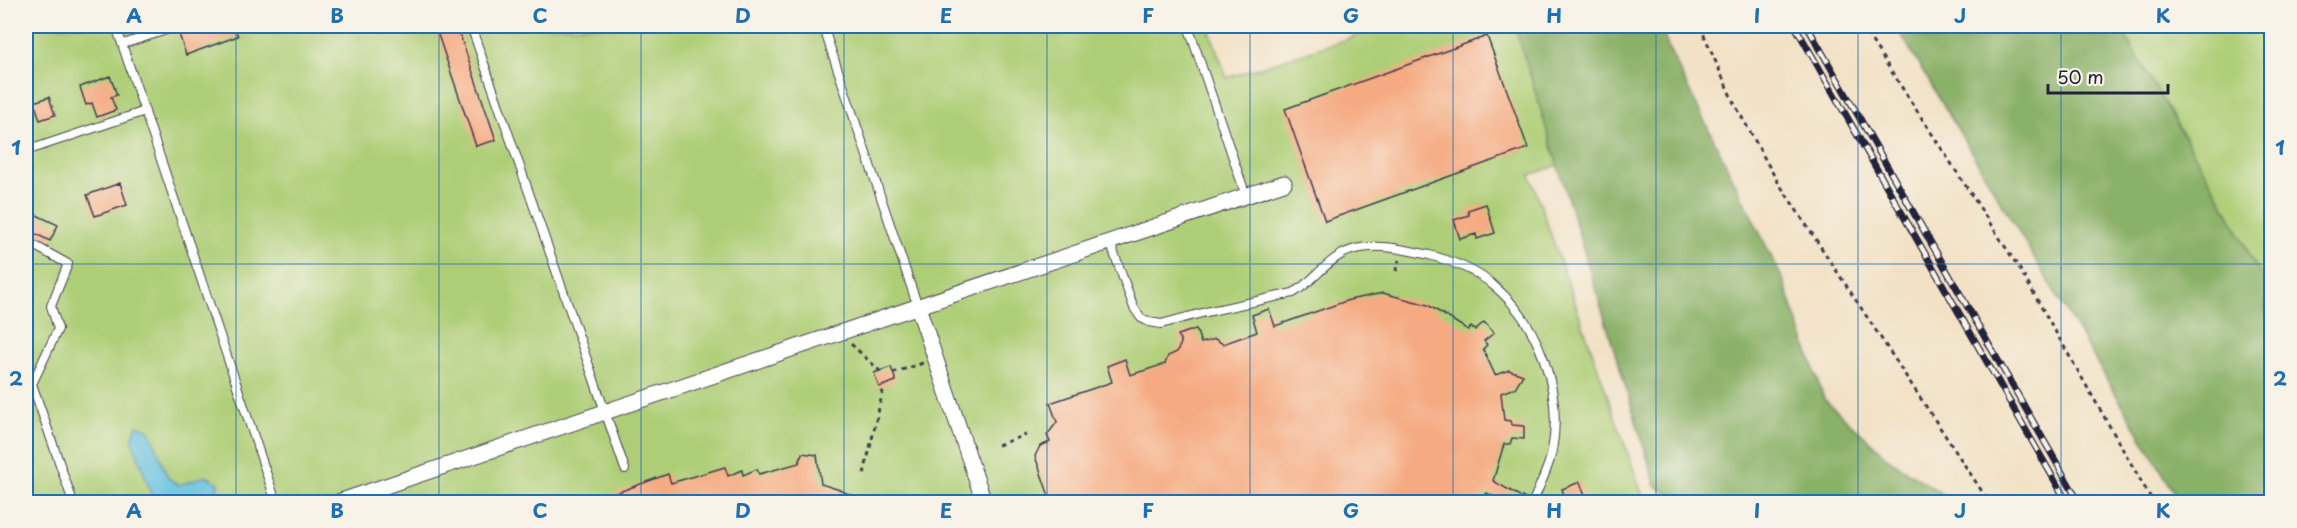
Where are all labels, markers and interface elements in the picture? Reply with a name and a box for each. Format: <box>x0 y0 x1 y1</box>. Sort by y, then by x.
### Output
text: A <box>126 0 142 30</box>
text: B <box>330 0 344 30</box>
text: C <box>532 0 548 30</box>
text: D <box>735 0 751 30</box>
text: E <box>940 0 952 30</box>
text: F <box>1142 0 1154 30</box>
text: G <box>1343 0 1359 30</box>
text: H <box>1546 0 1562 30</box>
text: I <box>1754 0 1760 30</box>
text: J <box>1954 0 1966 30</box>
text: K <box>2156 0 2171 30</box>
scale bar <box>2048 57 2168 95</box>
text: 50 m <box>2057 63 2104 90</box>
text: 1 <box>11 132 21 162</box>
text: 1 <box>2275 132 2285 162</box>
text: 2 <box>9 363 23 393</box>
text: 2 <box>2273 363 2287 393</box>
text: A <box>126 495 142 525</box>
text: B <box>330 495 344 525</box>
text: C <box>532 495 548 525</box>
text: D <box>735 495 751 525</box>
text: E <box>940 495 952 525</box>
text: F <box>1142 495 1154 525</box>
text: G <box>1343 495 1359 525</box>
text: H <box>1546 495 1562 525</box>
text: I <box>1754 495 1760 525</box>
text: J <box>1954 495 1966 525</box>
text: K <box>2156 495 2171 525</box>

